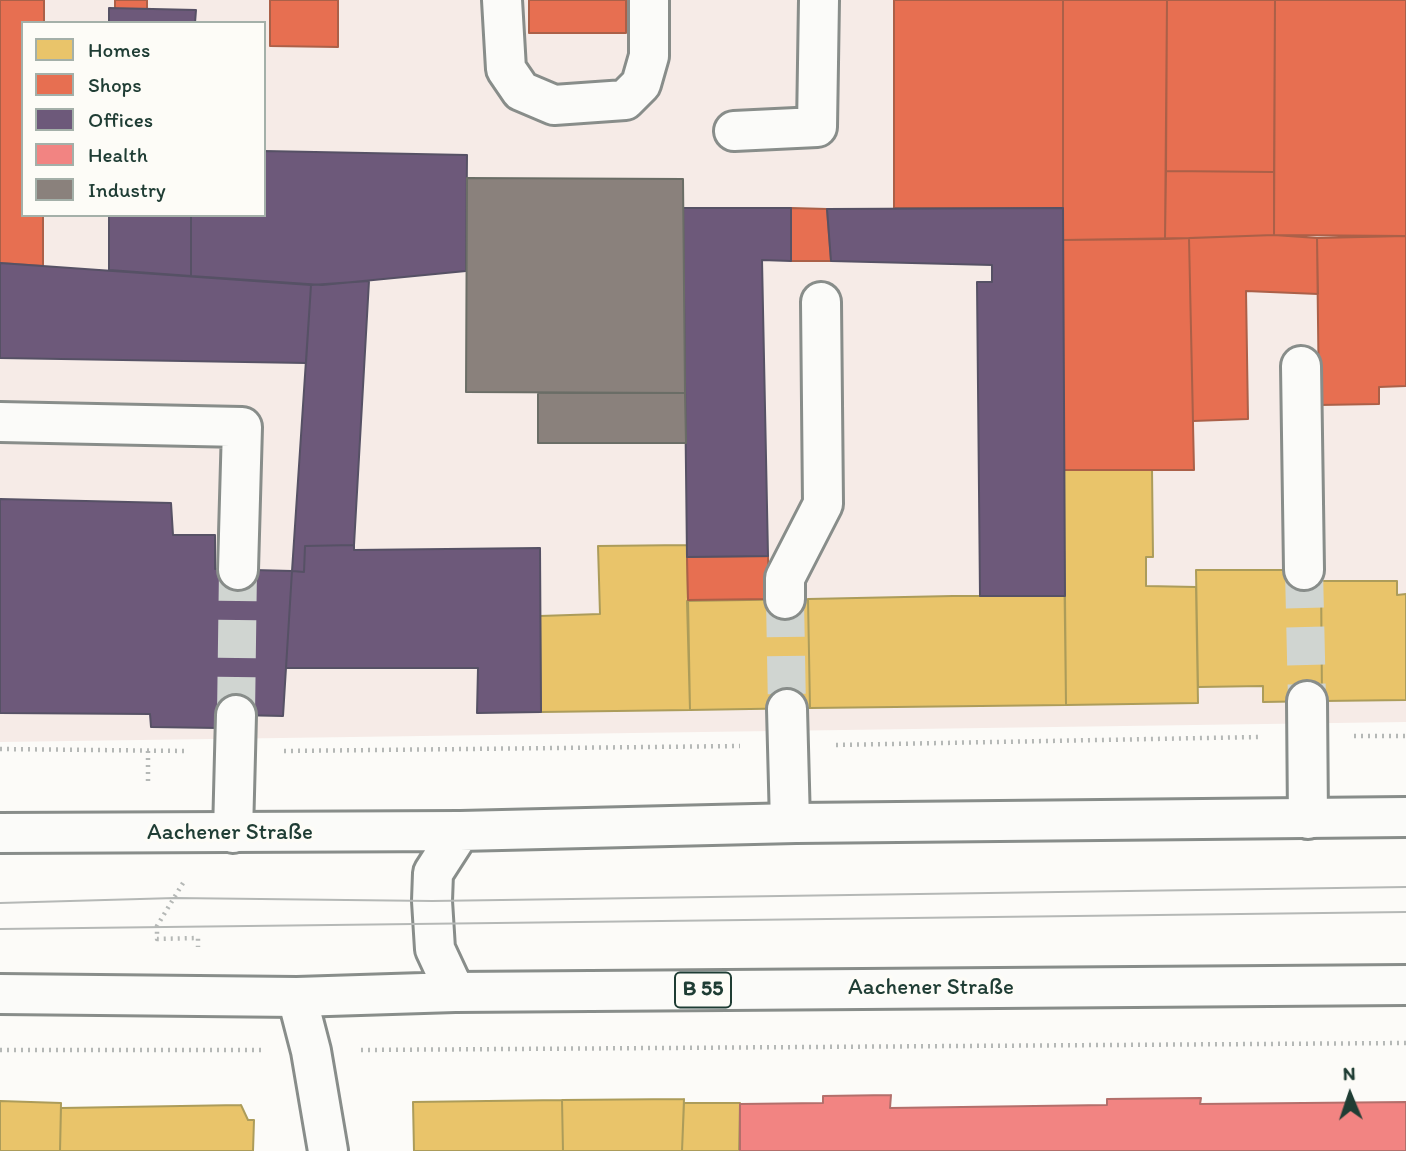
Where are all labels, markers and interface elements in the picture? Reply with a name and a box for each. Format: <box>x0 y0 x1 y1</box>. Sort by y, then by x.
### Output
legend <box>21 21 266 217</box>
text: Homes <box>88 37 150 62</box>
text: Shops <box>88 72 142 97</box>
text: Offices <box>88 107 153 132</box>
text: Health <box>88 142 148 167</box>
text: Industry <box>88 177 166 202</box>
street label: Aachener Straße <box>147 819 313 847</box>
road number: B 55 <box>675 972 731 1007</box>
street label: Aachener Straße <box>848 974 1014 1002</box>
north arrow <box>1315 1060 1385 1130</box>
text: N <box>1342 1062 1356 1085</box>

